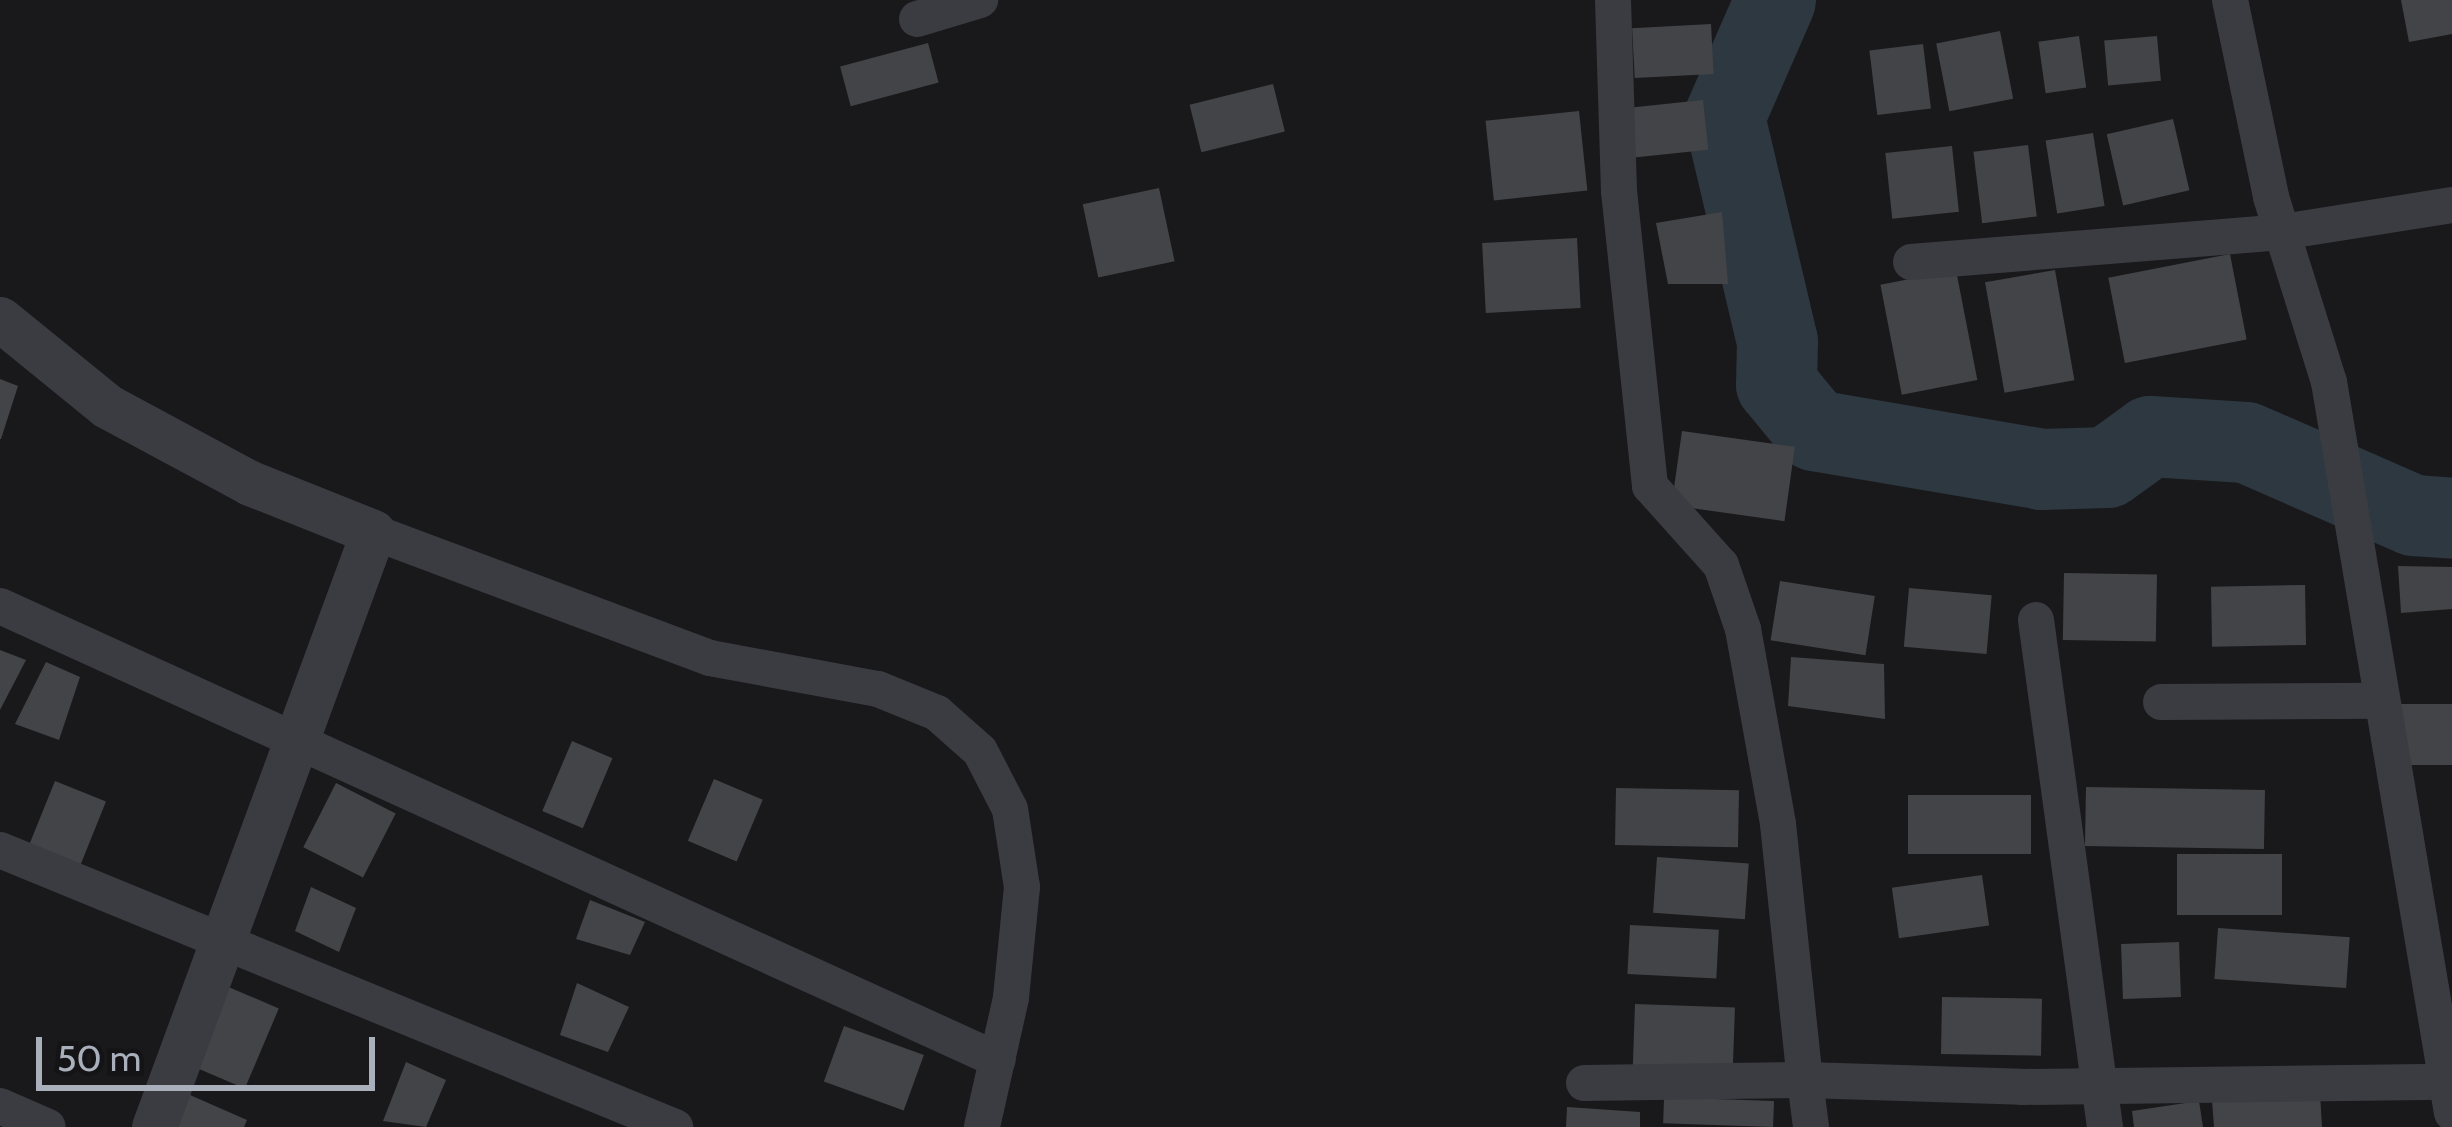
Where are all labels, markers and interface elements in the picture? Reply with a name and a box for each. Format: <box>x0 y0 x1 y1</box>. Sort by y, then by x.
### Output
scale bar <box>42 1013 381 1087</box>
text: 50 m <box>57 1036 141 1080</box>

